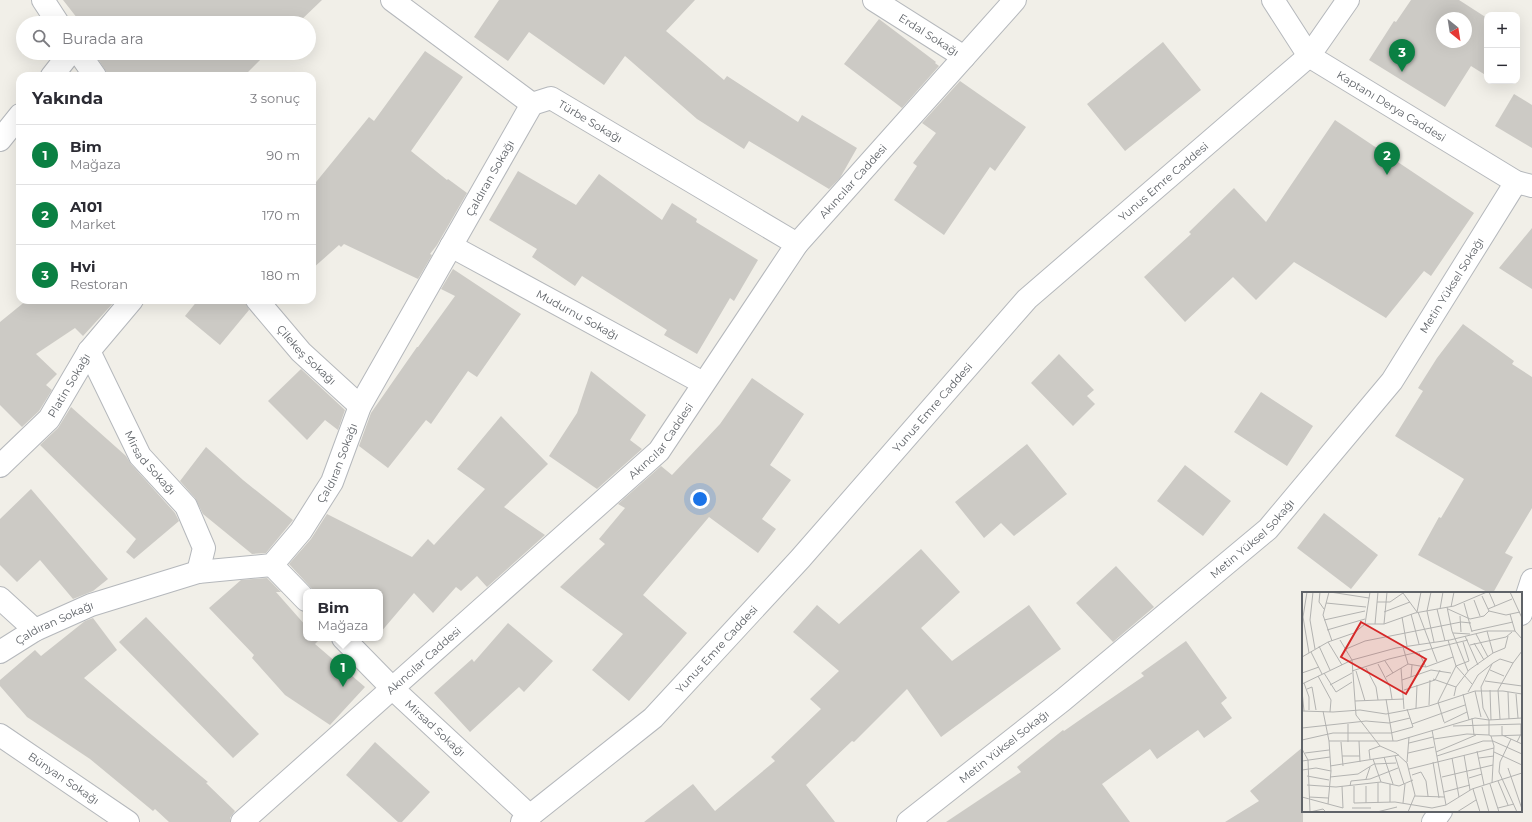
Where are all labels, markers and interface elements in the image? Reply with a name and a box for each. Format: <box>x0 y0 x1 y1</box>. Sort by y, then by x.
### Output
street label: Erdal Sokağı <box>896 11 962 59</box>
north arrow <box>1436 12 1472 48</box>
map controls <box>1484 12 1520 84</box>
button: + <box>1484 12 1520 48</box>
search box <box>16 16 316 60</box>
icon: search <box>30 27 52 49</box>
text: Burada ara <box>62 29 144 48</box>
pin: 3 <box>1389 39 1415 72</box>
button: − <box>1484 48 1520 84</box>
street label: Kaptanı Derya Caddesi <box>1334 68 1448 145</box>
text: Yakında <box>32 88 103 108</box>
text: 3 sonuç <box>250 90 300 106</box>
street label: Türbe Sokağı <box>556 97 625 146</box>
text: Bim <box>70 137 102 156</box>
street label: Çaldıran Sokağı <box>463 137 517 219</box>
street label: Yunus Emre Caddesi <box>1116 139 1211 224</box>
street label: Akıncılar Caddesi <box>816 141 890 221</box>
pin: 2 <box>1374 142 1400 175</box>
text: 1 <box>42 147 48 163</box>
text: 90 m <box>266 147 300 163</box>
text: Mağaza <box>70 156 121 172</box>
text: A101 <box>70 197 103 216</box>
text: 2 <box>41 207 49 223</box>
text: 170 m <box>262 207 300 223</box>
text: Market <box>70 216 116 232</box>
street label: Metin Yüksel Sokağı <box>1416 235 1487 336</box>
text: Hvi <box>70 257 96 276</box>
text: 3 <box>41 267 49 283</box>
text: 180 m <box>261 267 300 283</box>
text: Restoran <box>70 276 128 292</box>
street label: Mudurnu Sokağı <box>534 287 621 343</box>
street label: Çilekeş Sokağı <box>274 322 339 388</box>
street label: Platin Sokağı <box>44 351 93 420</box>
street label: Yunus Emre Caddesi <box>890 360 975 455</box>
street label: Akıncılar Caddesi <box>626 400 696 482</box>
street label: Çaldıran Sokağı <box>314 421 360 506</box>
street label: Mirsad Sokağı <box>122 428 179 497</box>
your location <box>690 489 710 509</box>
street label: Metin Yüksel Sokağı <box>1207 496 1297 581</box>
popup <box>303 589 383 641</box>
inset map <box>1302 592 1522 812</box>
street label: Çaldıran Sokağı <box>13 598 95 648</box>
text: Bim <box>318 598 349 617</box>
street label: Yunus Emre Caddesi <box>673 602 761 696</box>
text: Mağaza <box>318 617 368 633</box>
street label: Akıncılar Caddesi <box>383 624 464 697</box>
pin: 1 <box>330 654 356 687</box>
street label: Mirsad Sokağı <box>402 697 468 760</box>
street label: Metin Yüksel Sokağı <box>956 707 1052 786</box>
street label: Bünyan Sokağı <box>26 749 102 807</box>

